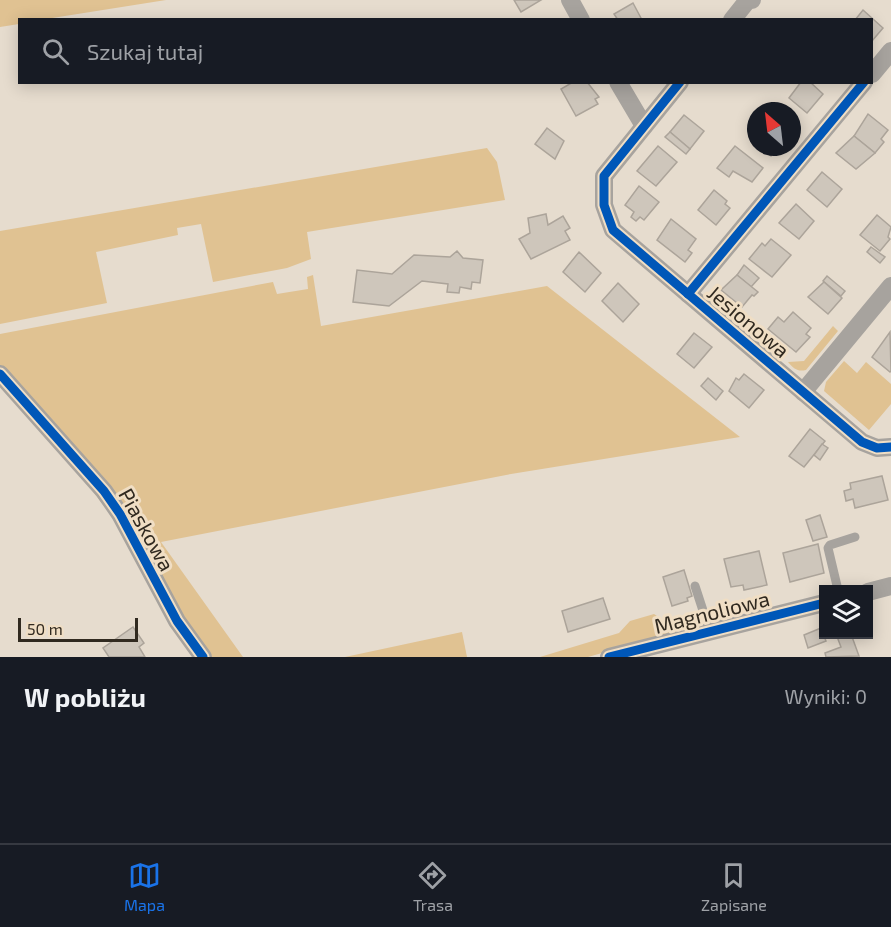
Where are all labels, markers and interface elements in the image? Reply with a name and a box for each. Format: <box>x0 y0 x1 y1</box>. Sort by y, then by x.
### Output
search box <box>18 18 873 84</box>
icon: search <box>39 35 72 68</box>
text: Szukaj tutaj <box>87 38 203 64</box>
north arrow <box>747 102 801 156</box>
street label: Jesionowa <box>703 279 795 362</box>
street label: Piaskowa <box>114 483 180 575</box>
street label: Magnoliowa <box>651 585 772 638</box>
map controls <box>819 585 873 639</box>
button: layers <box>819 585 873 639</box>
scale bar <box>18 615 138 642</box>
text: 50 m <box>27 619 63 638</box>
text: W pobliżu <box>24 681 146 712</box>
text: Wyniki: 0 <box>785 684 867 708</box>
tab: Mapa <box>124 859 165 914</box>
tab: Trasa <box>413 859 453 914</box>
tab: Zapisane <box>701 859 767 914</box>

